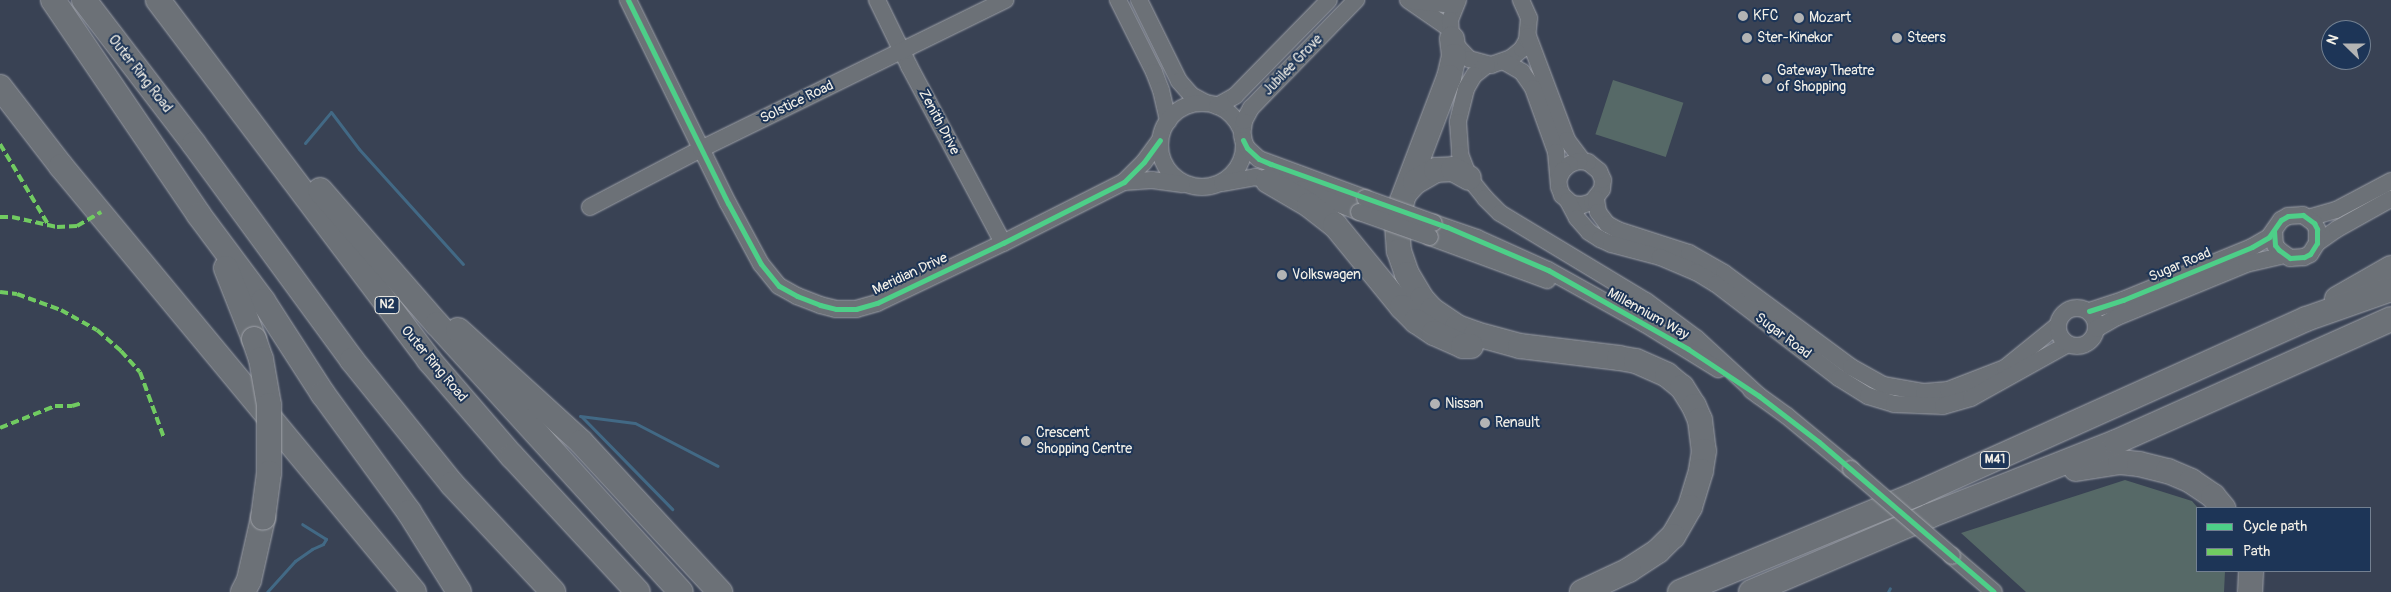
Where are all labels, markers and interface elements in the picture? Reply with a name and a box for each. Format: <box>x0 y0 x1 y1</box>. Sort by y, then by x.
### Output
place label: KFC <box>1753 8 1779 24</box>
marker: KFC <box>1737 10 1749 22</box>
place label: Mozart <box>1809 10 1851 26</box>
marker: Mozart <box>1793 12 1805 24</box>
north arrow <box>2321 20 2371 70</box>
place label: Ster-Kinekor <box>1757 30 1833 46</box>
place label: Steers <box>1907 30 1946 46</box>
street label: Jubilee Grove <box>1260 31 1326 99</box>
street label: Outer Ring Road <box>104 32 176 116</box>
marker: Ster-Kinekor <box>1741 32 1753 44</box>
marker: Steers <box>1891 32 1903 44</box>
text: N <box>2323 32 2342 47</box>
place label: Gateway Theatre of Shopping <box>1777 63 1874 95</box>
marker: Gateway Theatre of Shopping <box>1761 73 1773 85</box>
street label: Solstice Road <box>758 77 836 127</box>
street label: Zenith Drive <box>915 86 963 158</box>
street label: Sugar Road <box>2146 244 2214 286</box>
street label: Meridian Drive <box>870 249 950 299</box>
place label: Volkswagen <box>1292 267 1361 283</box>
marker: Volkswagen <box>1276 269 1288 281</box>
street label: Millennium Way <box>1604 285 1692 343</box>
road number: N2 <box>374 296 400 314</box>
street label: Sugar Road <box>1752 309 1814 363</box>
street label: Outer Ring Road <box>397 323 471 405</box>
place label: Nissan <box>1445 396 1483 412</box>
marker: Nissan <box>1429 398 1441 410</box>
place label: Renault <box>1495 415 1540 431</box>
marker: Renault <box>1479 417 1491 429</box>
place label: Crescent Shopping Centre <box>1036 425 1132 458</box>
marker: Crescent Shopping Centre <box>1020 435 1032 447</box>
road number: M41 <box>1979 450 2011 470</box>
legend <box>2196 507 2371 572</box>
text: Cycle path <box>2243 517 2307 536</box>
text: Path <box>2243 542 2270 561</box>

